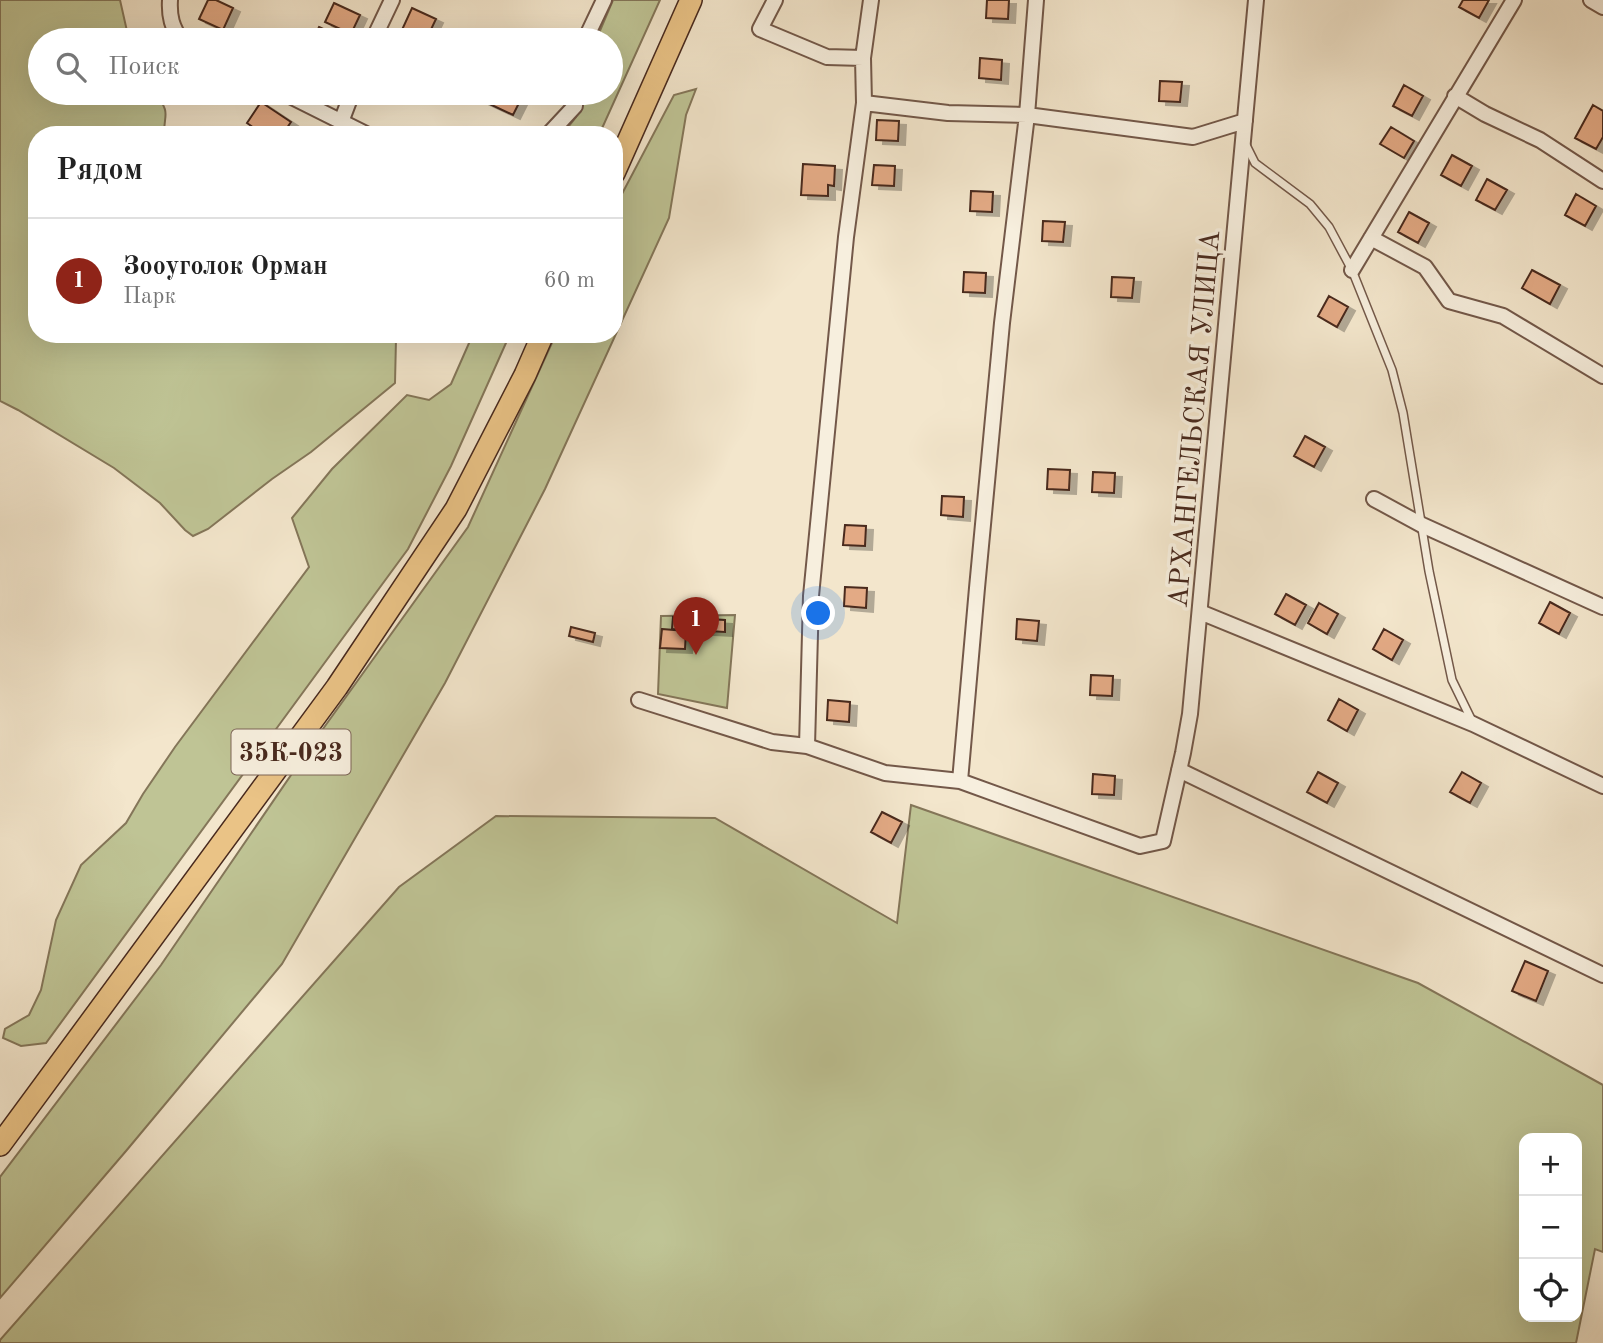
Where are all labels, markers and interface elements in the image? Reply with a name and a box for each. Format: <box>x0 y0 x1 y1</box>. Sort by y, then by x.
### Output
search box <box>28 28 623 105</box>
icon: search <box>52 48 90 86</box>
text: Поиск <box>108 54 180 80</box>
text: Рядом <box>56 156 143 186</box>
street label: АРХАНГЕЛЬСКАЯ УЛИЦА <box>1166 229 1226 609</box>
text: Зооуголок Орман <box>123 254 328 280</box>
text: 1 <box>72 269 86 292</box>
text: 60 m <box>544 269 595 292</box>
text: Парк <box>123 285 176 308</box>
your location <box>801 596 835 630</box>
pin: 1 <box>673 597 719 655</box>
road number: 35К-023 <box>232 730 350 774</box>
map controls <box>1519 1133 1582 1322</box>
button: + <box>1519 1133 1582 1196</box>
button: − <box>1519 1196 1582 1259</box>
button: locate <box>1519 1259 1582 1322</box>

